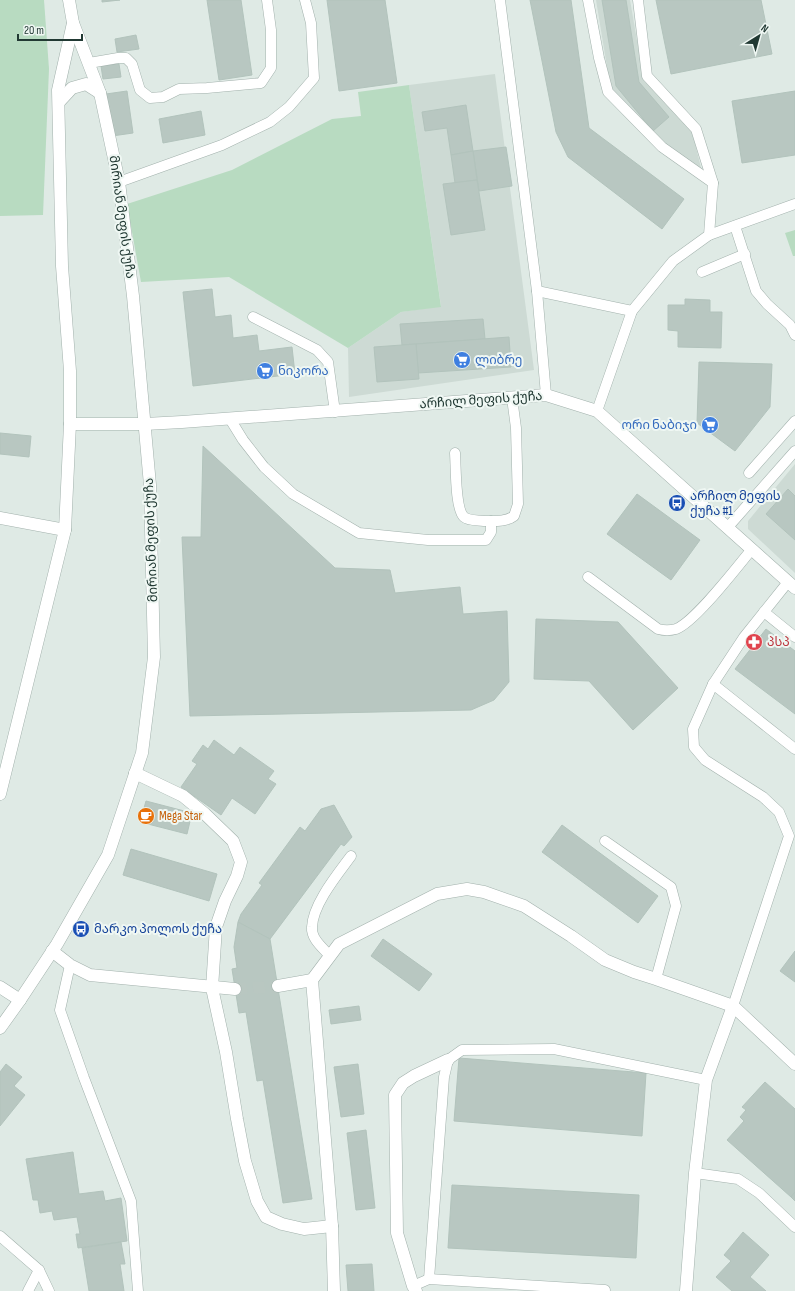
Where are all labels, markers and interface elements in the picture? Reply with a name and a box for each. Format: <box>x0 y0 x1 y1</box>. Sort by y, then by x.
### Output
scale bar <box>18 16 82 42</box>
north arrow <box>739 16 779 56</box>
text: N <box>758 21 771 35</box>
text: 20 m <box>24 23 44 38</box>
street label: მირიან მეფის ქუჩა <box>105 154 139 280</box>
supermarket icon: ლიბრე <box>452 350 472 370</box>
place label: ლიბრე <box>475 352 522 368</box>
supermarket icon: ნიკორა <box>255 361 275 381</box>
place label: ნიკორა <box>278 363 329 379</box>
street label: არჩილ მეფის ქუჩა <box>419 388 543 412</box>
supermarket icon: ორი ნაბიჯი <box>700 415 720 435</box>
place label: ორი ნაბიჯი <box>622 417 697 433</box>
street label: მირიან მეფის ქუჩა <box>141 478 161 602</box>
place label: არჩილ მეფის ქუჩა #1 <box>690 488 781 519</box>
bus stop icon: არჩილ მეფის ქუჩა #1 <box>667 493 687 513</box>
pharmacy icon: პსპ <box>744 632 764 652</box>
place label: პსპ <box>767 634 790 650</box>
cafe icon: Mega Star <box>136 806 156 826</box>
place label: Mega Star <box>159 808 203 824</box>
bus stop icon: მარკო პოლოს ქუჩა <box>71 919 91 939</box>
place label: მარკო პოლოს ქუჩა <box>94 921 222 937</box>

